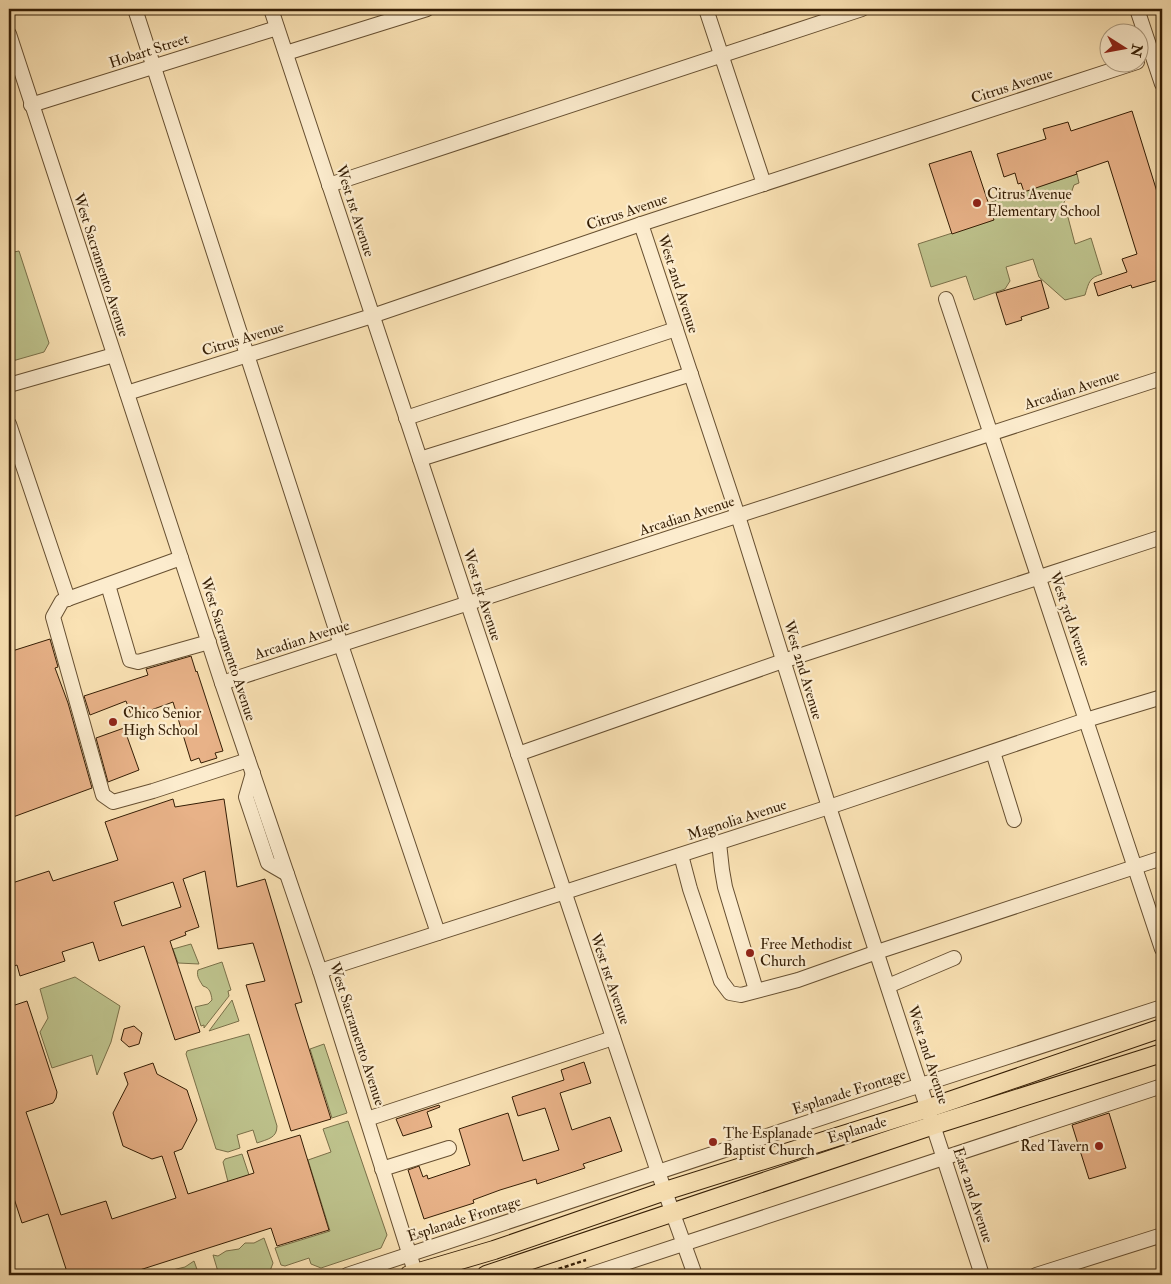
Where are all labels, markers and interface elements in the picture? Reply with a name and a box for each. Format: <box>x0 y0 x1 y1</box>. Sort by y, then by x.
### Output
north arrow <box>1098 22 1148 72</box>
street label: Hobart Street <box>107 29 191 73</box>
text: N <box>1127 42 1146 59</box>
street label: Citrus Avenue <box>969 64 1055 108</box>
street label: West 1st Avenue <box>331 162 379 259</box>
place label: Citrus Avenue Elementary School <box>987 185 1100 221</box>
street label: Citrus Avenue <box>584 189 670 235</box>
street label: West Sacramento Avenue <box>69 190 133 339</box>
marker: Citrus Avenue Elementary School <box>971 197 983 209</box>
street label: West 2nd Avenue <box>653 231 703 336</box>
street label: Citrus Avenue <box>200 318 286 360</box>
street label: Arcadian Avenue <box>1021 366 1122 415</box>
street label: Arcadian Avenue <box>636 492 737 541</box>
street label: West 1st Avenue <box>458 546 506 643</box>
street label: West 3rd Avenue <box>1045 568 1095 669</box>
street label: West Sacramento Avenue <box>196 574 260 723</box>
street label: Arcadian Avenue <box>251 616 352 665</box>
street label: West 2nd Avenue <box>779 617 827 722</box>
place label: Chico Senior High School <box>123 704 202 740</box>
marker: Chico Senior High School <box>107 716 119 728</box>
street label: Magnolia Avenue <box>685 795 789 845</box>
street label: West 1st Avenue <box>585 930 634 1027</box>
place label: Free Methodist Church <box>760 935 852 971</box>
marker: Free Methodist Church <box>744 947 756 959</box>
street label: West Sacramento Avenue <box>325 959 389 1108</box>
street label: West 2nd Avenue <box>903 1002 953 1107</box>
street label: Esplanade Frontage <box>790 1065 908 1120</box>
street label: Esplanade <box>825 1112 889 1149</box>
place label: The Esplanade Baptist Church <box>723 1124 815 1161</box>
marker: The Esplanade Baptist Church <box>707 1136 719 1148</box>
place label: Red Tavern <box>1020 1137 1089 1156</box>
marker: Red Tavern <box>1093 1140 1105 1152</box>
street label: East 2nd Avenue <box>949 1145 997 1245</box>
street label: Esplanade Frontage <box>405 1192 523 1247</box>

